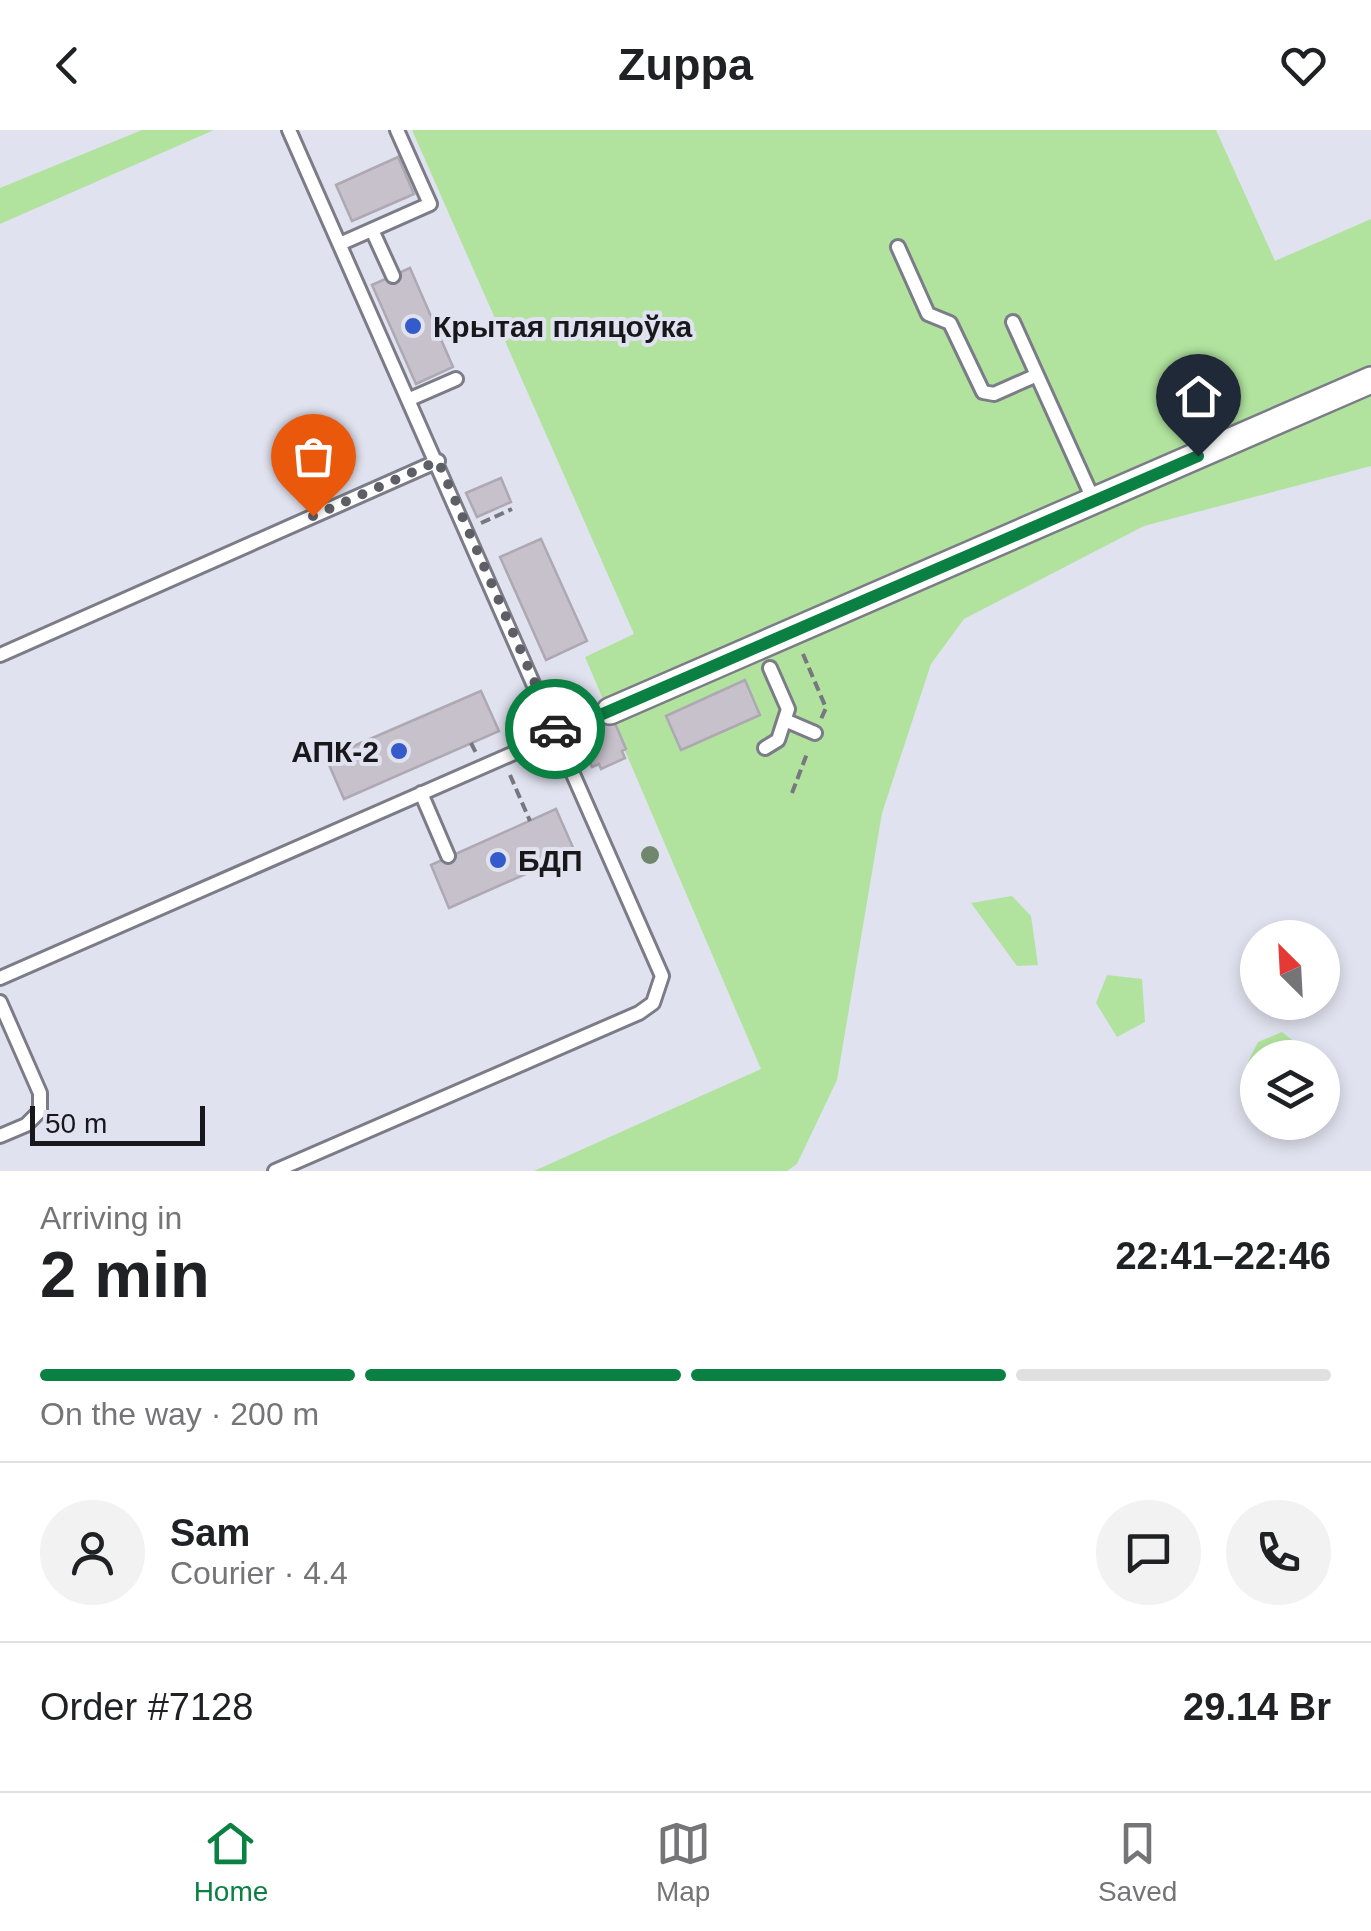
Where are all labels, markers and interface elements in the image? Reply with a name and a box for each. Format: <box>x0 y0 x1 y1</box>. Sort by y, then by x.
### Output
icon: back <box>40 38 95 93</box>
icon: heart <box>1276 38 1331 93</box>
text: Zuppa <box>618 39 753 90</box>
place label: Крытая пляцоўка <box>433 310 693 343</box>
marker: Крытая пляцоўка <box>402 315 424 337</box>
pin <box>1156 354 1241 457</box>
icon: home <box>1171 369 1226 424</box>
pin <box>271 414 356 517</box>
icon: bag <box>286 429 341 484</box>
courier <box>505 679 605 779</box>
icon: car <box>528 702 583 757</box>
place label: АПК-2 <box>291 735 379 768</box>
marker: АПК-2 <box>388 740 410 762</box>
place label: БДП <box>518 844 583 877</box>
marker: БДП <box>487 849 509 871</box>
north arrow <box>1240 920 1340 1020</box>
map controls <box>1240 920 1340 1140</box>
button: layers <box>1240 1040 1340 1140</box>
scale bar <box>30 1101 205 1146</box>
text: 50 m <box>45 1108 107 1139</box>
text: Arriving in <box>40 1200 182 1236</box>
text: 22:41–22:46 <box>1115 1235 1331 1277</box>
text: 2 min <box>40 1238 210 1311</box>
text: On the way · 200 m <box>40 1396 319 1432</box>
button: person <box>40 1500 145 1605</box>
button: chat <box>1096 1500 1201 1605</box>
button: phone <box>1226 1500 1331 1605</box>
text: Sam <box>170 1512 250 1554</box>
text: Courier · 4.4 <box>170 1555 348 1591</box>
text: Order #7128 <box>40 1686 253 1728</box>
text: 29.14 Br <box>1183 1686 1331 1728</box>
tab: Home <box>194 1816 268 1908</box>
tab: Map <box>656 1816 711 1908</box>
tab: Saved <box>1098 1816 1177 1908</box>

